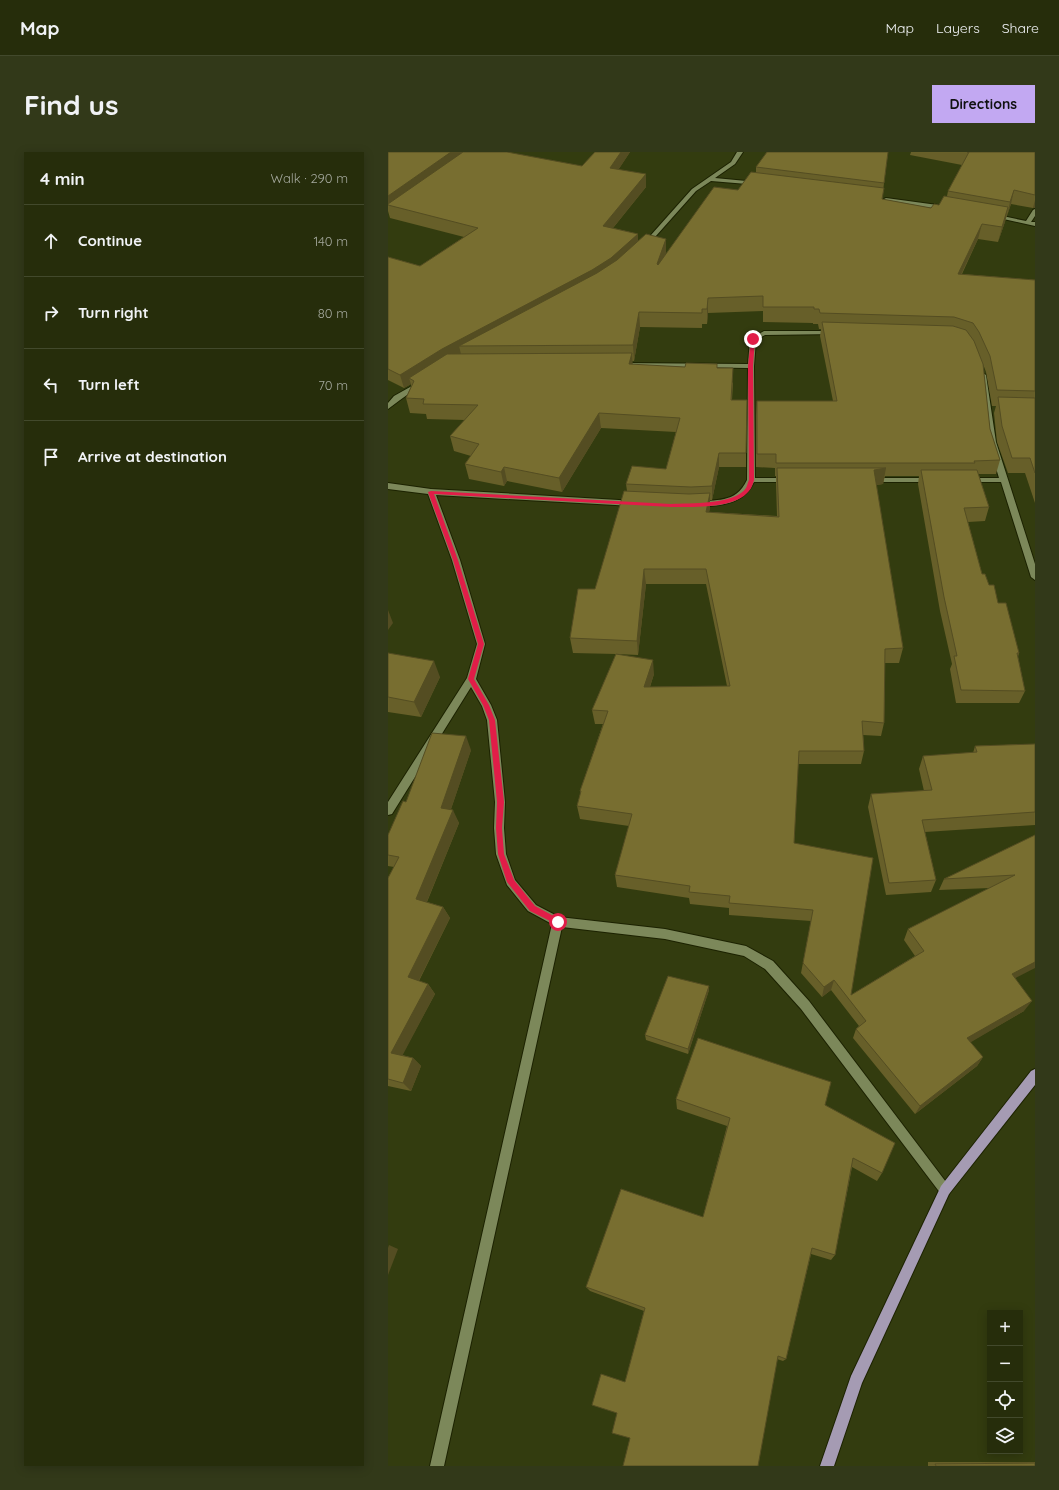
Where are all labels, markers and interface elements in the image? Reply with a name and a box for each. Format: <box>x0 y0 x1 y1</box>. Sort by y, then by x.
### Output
text: Map <box>20 16 59 40</box>
text: Map <box>885 19 914 37</box>
text: Layers <box>936 19 980 37</box>
text: Share <box>1002 19 1039 37</box>
button: Directions <box>932 85 1035 123</box>
text: Find us <box>24 87 118 122</box>
text: 4 min <box>40 168 85 189</box>
text: Walk · 290 m <box>271 170 348 186</box>
icon: ahead <box>40 230 62 252</box>
text: Continue <box>78 231 142 250</box>
text: 140 m <box>313 233 348 249</box>
icon: right <box>40 302 62 324</box>
text: Turn right <box>78 303 149 322</box>
text: 80 m <box>318 305 348 321</box>
route end <box>744 330 762 348</box>
icon: left <box>40 374 62 396</box>
text: Turn left <box>78 375 140 394</box>
text: 70 m <box>318 377 348 393</box>
icon: arrive <box>40 446 62 468</box>
text: Arrive at destination <box>78 447 227 466</box>
route start <box>549 913 567 931</box>
map controls <box>987 1310 1023 1454</box>
button: + <box>987 1310 1023 1346</box>
button: − <box>987 1346 1023 1382</box>
button: locate <box>987 1382 1023 1418</box>
button: layers <box>987 1418 1023 1454</box>

